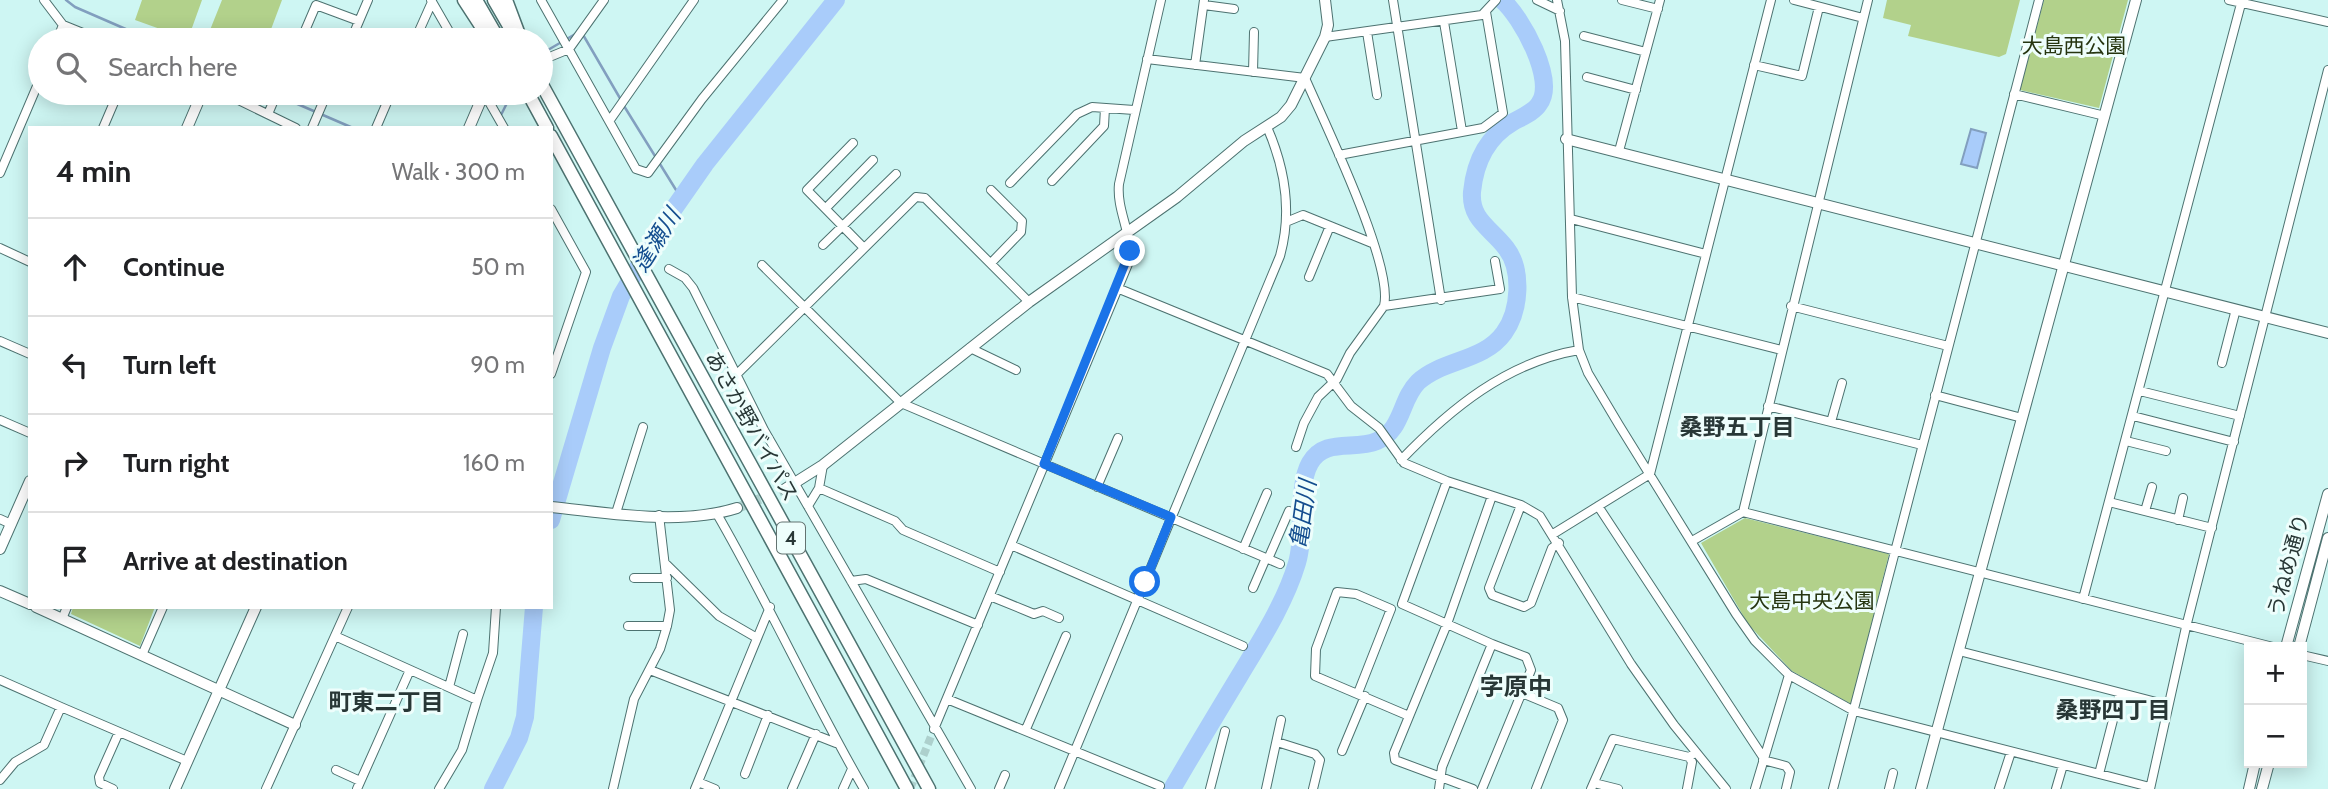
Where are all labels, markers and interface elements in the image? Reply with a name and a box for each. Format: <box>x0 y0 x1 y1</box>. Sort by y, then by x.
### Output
search box <box>28 28 553 105</box>
park label: 大島西公園 <box>2022 33 2127 58</box>
icon: search <box>52 48 90 86</box>
text: Search here <box>108 51 237 83</box>
text: 4 min <box>56 153 131 190</box>
text: Walk · 300 m <box>392 158 525 186</box>
water label: 逢瀬川 <box>626 201 688 277</box>
route end <box>1114 235 1145 266</box>
icon: ahead <box>56 248 94 286</box>
text: Continue <box>123 251 225 283</box>
text: 50 m <box>471 253 525 281</box>
icon: left <box>56 346 94 384</box>
street label: あさか野バイパス <box>700 347 804 505</box>
text: Turn left <box>123 349 216 381</box>
text: 90 m <box>471 351 525 379</box>
district label: 桑野五丁目 <box>1680 413 1795 441</box>
icon: right <box>56 444 94 482</box>
text: Turn right <box>123 447 229 479</box>
text: 160 m <box>463 449 525 477</box>
water label: 亀田川 <box>1284 475 1322 550</box>
street label: うねめ通り <box>2262 511 2314 619</box>
road number: 4 <box>777 523 805 554</box>
icon: arrive <box>56 542 94 580</box>
text: Arrive at destination <box>123 545 348 577</box>
route start <box>1129 566 1160 597</box>
park label: 大島中央公園 <box>1749 588 1875 613</box>
map controls <box>2244 642 2307 768</box>
button: + <box>2244 642 2307 705</box>
district label: 字原中 <box>1480 672 1552 701</box>
district label: 町東二丁目 <box>329 688 444 716</box>
district label: 桑野四丁目 <box>2056 696 2171 724</box>
button: − <box>2244 705 2307 768</box>

